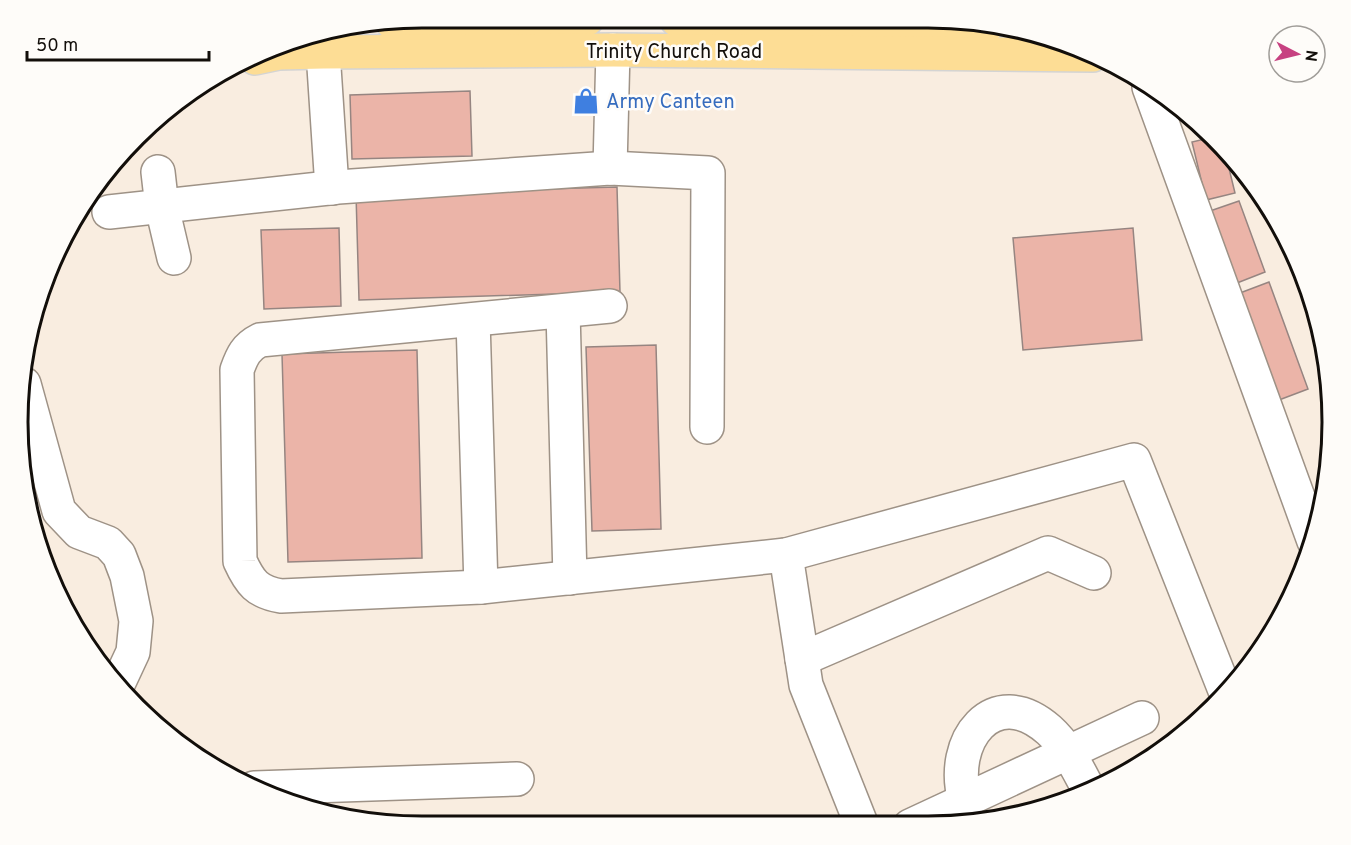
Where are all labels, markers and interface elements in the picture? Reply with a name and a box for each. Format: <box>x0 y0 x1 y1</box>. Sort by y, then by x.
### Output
scale bar <box>27 24 208 62</box>
north arrow <box>1267 24 1327 84</box>
text: 50 m <box>36 35 78 58</box>
street label: Trinity Church Road <box>586 40 762 66</box>
text: N <box>1299 49 1321 63</box>
shop icon: Army Canteen <box>571 86 601 116</box>
place label: Army Canteen <box>606 90 735 116</box>

